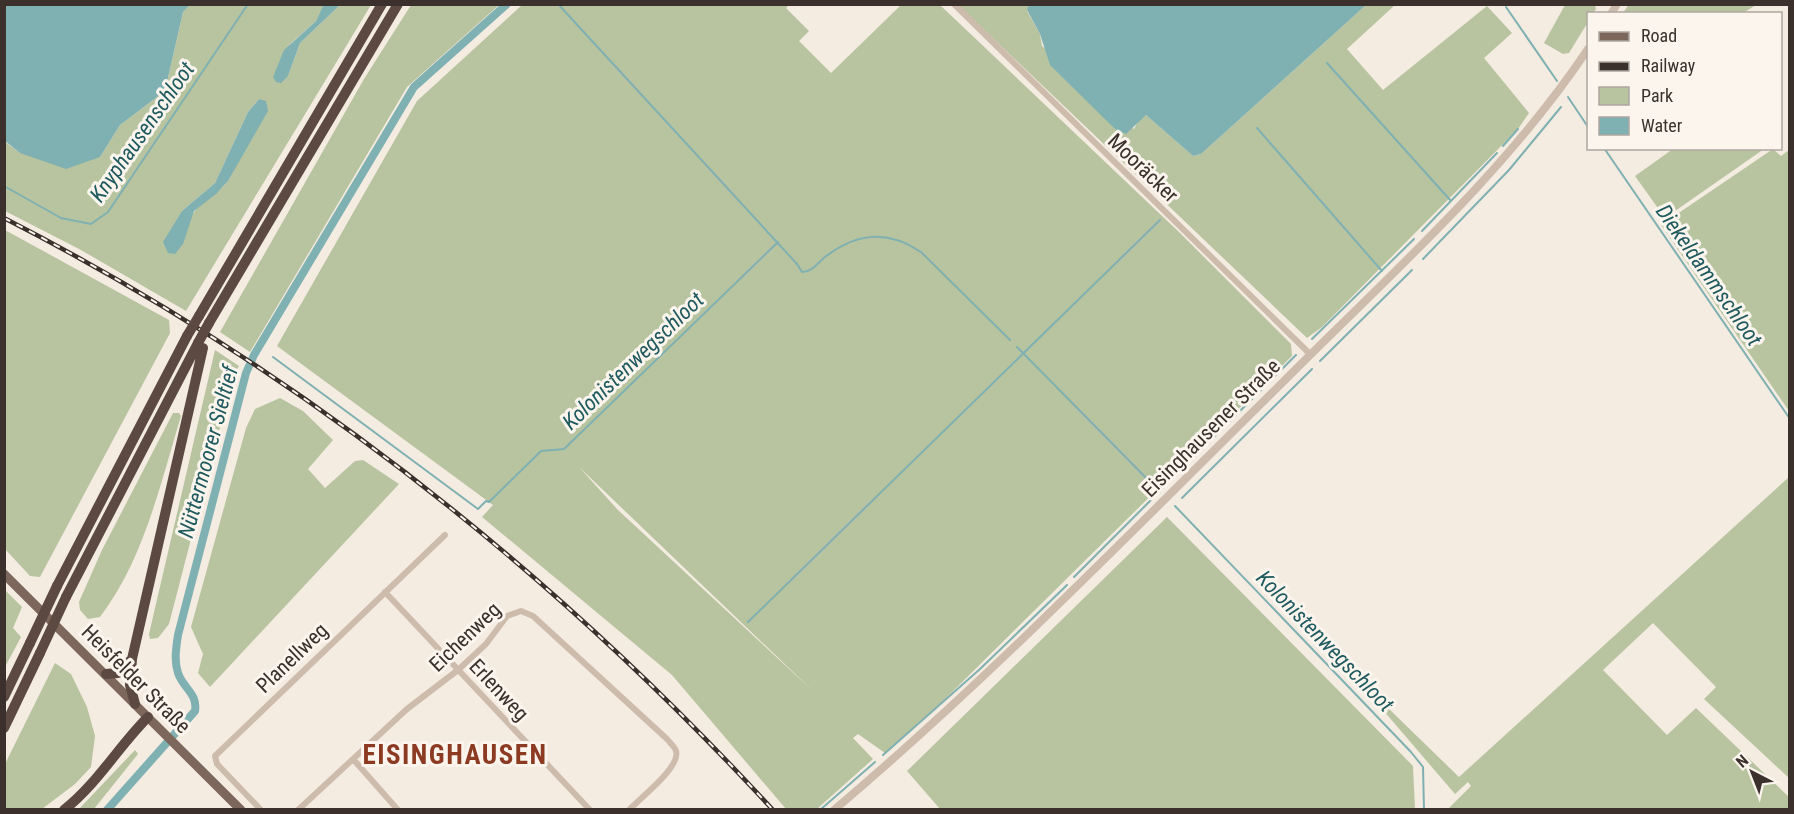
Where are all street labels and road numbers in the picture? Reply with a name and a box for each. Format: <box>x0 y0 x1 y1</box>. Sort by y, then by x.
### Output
street label: Mooräcker <box>1103 129 1183 207</box>
street label: Eisinghausener Straße <box>1137 354 1285 502</box>
street label: Eichenweg <box>425 597 505 677</box>
street label: Planellweg <box>251 618 333 698</box>
street label: Heisfelder Straße <box>77 620 195 738</box>
street label: Erlenweg <box>464 654 534 726</box>

